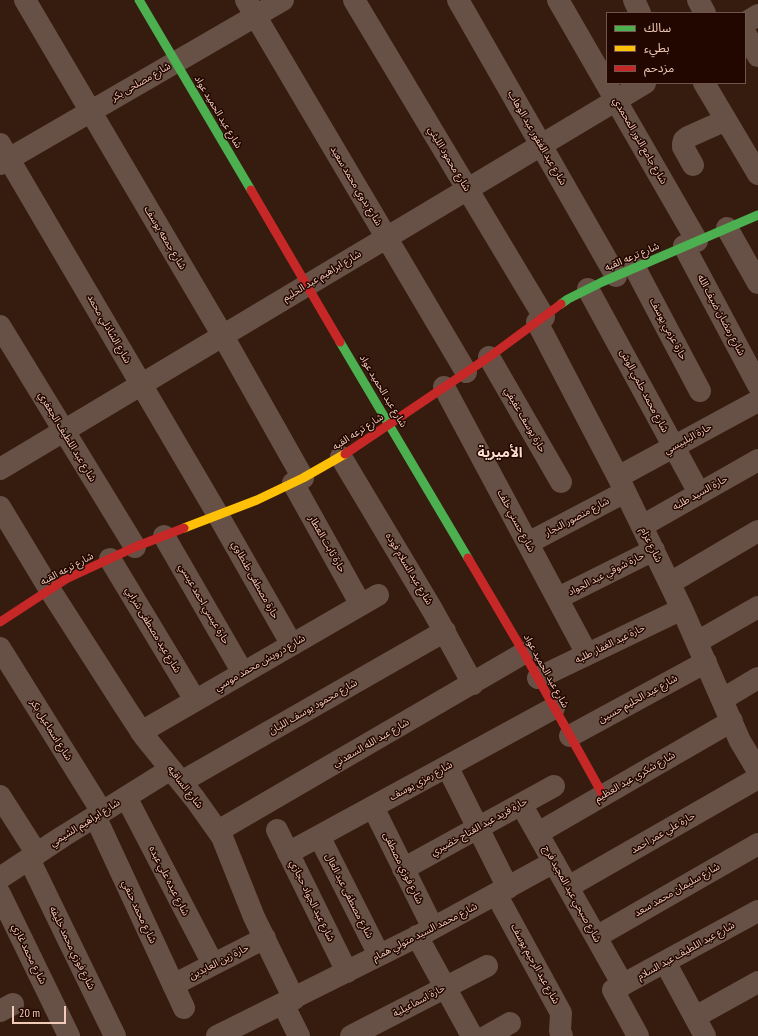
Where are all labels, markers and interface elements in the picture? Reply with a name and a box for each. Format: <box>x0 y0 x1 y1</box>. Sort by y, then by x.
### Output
legend <box>606 12 746 84</box>
text: سالك <box>644 20 671 35</box>
text: بطيء <box>644 40 670 55</box>
street label: شارع مصلحى بكر <box>109 60 173 104</box>
text: مزدحم <box>644 60 674 75</box>
street label: شارع عبد الحميد عواد <box>192 73 244 151</box>
street label: شارع عبد الغفور عبد الوهاب <box>505 89 569 187</box>
street label: شارع جامع النور المحمدي <box>610 96 670 186</box>
street label: شارع محمود الليثي <box>425 124 473 194</box>
street label: شارع بدوي محمد سعيد <box>327 144 385 228</box>
street label: شارع جمعه يوسف <box>141 204 189 272</box>
street label: شارع ترعه القبه <box>603 240 661 274</box>
street label: شارع ابراهيم عبد الحليم <box>281 248 363 304</box>
street label: شارع رمضان ضيف الله <box>695 272 747 358</box>
street label: شارع الشاذلي محمد <box>84 292 134 366</box>
street label: حارة عزمي يوسف <box>647 296 689 362</box>
street label: شارع محمد حلمي الوش <box>617 347 671 435</box>
street label: شارع عبد الحميد عواد <box>357 352 409 430</box>
street label: حارة يوسف عفيفي <box>502 385 548 455</box>
street label: شارع عبد اللطيف الجعفري <box>35 390 99 484</box>
street label: شارع ترعه القبه <box>330 411 386 453</box>
street label: حارة البلبيسي <box>662 421 714 457</box>
district label: الأميرية <box>477 445 523 461</box>
street label: حارة السيد طلبه <box>670 473 730 513</box>
street label: شارع حسني خلف <box>495 488 537 554</box>
street label: شارع منصور النجار <box>543 495 611 539</box>
street label: حارة ثابت العطار <box>306 513 348 575</box>
street label: شارع عزام <box>637 525 665 565</box>
street label: شارع عبد السلام فوده <box>383 531 435 607</box>
street label: حارة مصطفى طنطاوي <box>229 539 281 621</box>
street label: شارع ترعه القبه <box>38 550 96 588</box>
street label: حارة شوقي عبد الجواد <box>566 550 646 598</box>
street label: حارة عيسي احمد عيسي <box>176 562 232 646</box>
street label: شارع عيد مصطفى شرابي <box>123 585 183 675</box>
street label: حارة عبد الغفار طلبه <box>573 622 647 666</box>
street label: شارع درويش محمد موسي <box>213 632 307 694</box>
street label: شارع عبد الحميد عواد <box>521 632 571 710</box>
street label: شارع عبد الحليم حسين <box>596 672 680 726</box>
street label: شارع محمود يوسف اللبان <box>267 677 359 737</box>
street label: شارع اسماعيل بكر <box>27 697 75 763</box>
street label: شارع عبد الله السعدني <box>331 716 411 770</box>
street label: شارع شكري عبد العظيم <box>593 749 677 805</box>
street label: شارع رمزي يوسف <box>387 759 455 803</box>
street label: شارع الساقيه <box>165 763 205 811</box>
street label: حارة فريد عبد الفتاح خضيري <box>429 795 529 859</box>
street label: شارع ابراهيم الشيمي <box>48 797 122 849</box>
street label: حارة علي عمر احمد <box>629 810 697 856</box>
street label: شارع فوزي مصطفى <box>380 830 426 906</box>
street label: شارع صبحي عبد المجيد فرج <box>540 843 604 945</box>
street label: شارع عبده علي عبده <box>146 844 192 918</box>
street label: شارع مصطفى عبد العال <box>322 851 376 941</box>
street label: شارع عبد الجواد حجازي <box>287 858 337 944</box>
street label: شارع سليمان محمد سعد <box>632 861 722 919</box>
street label: شارع محمد حنفي <box>119 879 159 945</box>
street label: شارع محمد السيد متولي همام <box>371 900 479 964</box>
street label: شارع فوزي محمد خليفه <box>47 904 97 992</box>
street label: شارع عبد اللطيف عبد السلام <box>635 919 737 983</box>
street label: شارع محمد غازي <box>9 922 49 986</box>
street label: شارع عبد الرحيم يوسف <box>508 922 562 1006</box>
street label: حارة زين العابدين <box>187 942 251 982</box>
street label: حارة اسماعيلية <box>391 982 447 1020</box>
scale bar <box>14 998 68 1024</box>
text: 20 m <box>19 1005 40 1020</box>

